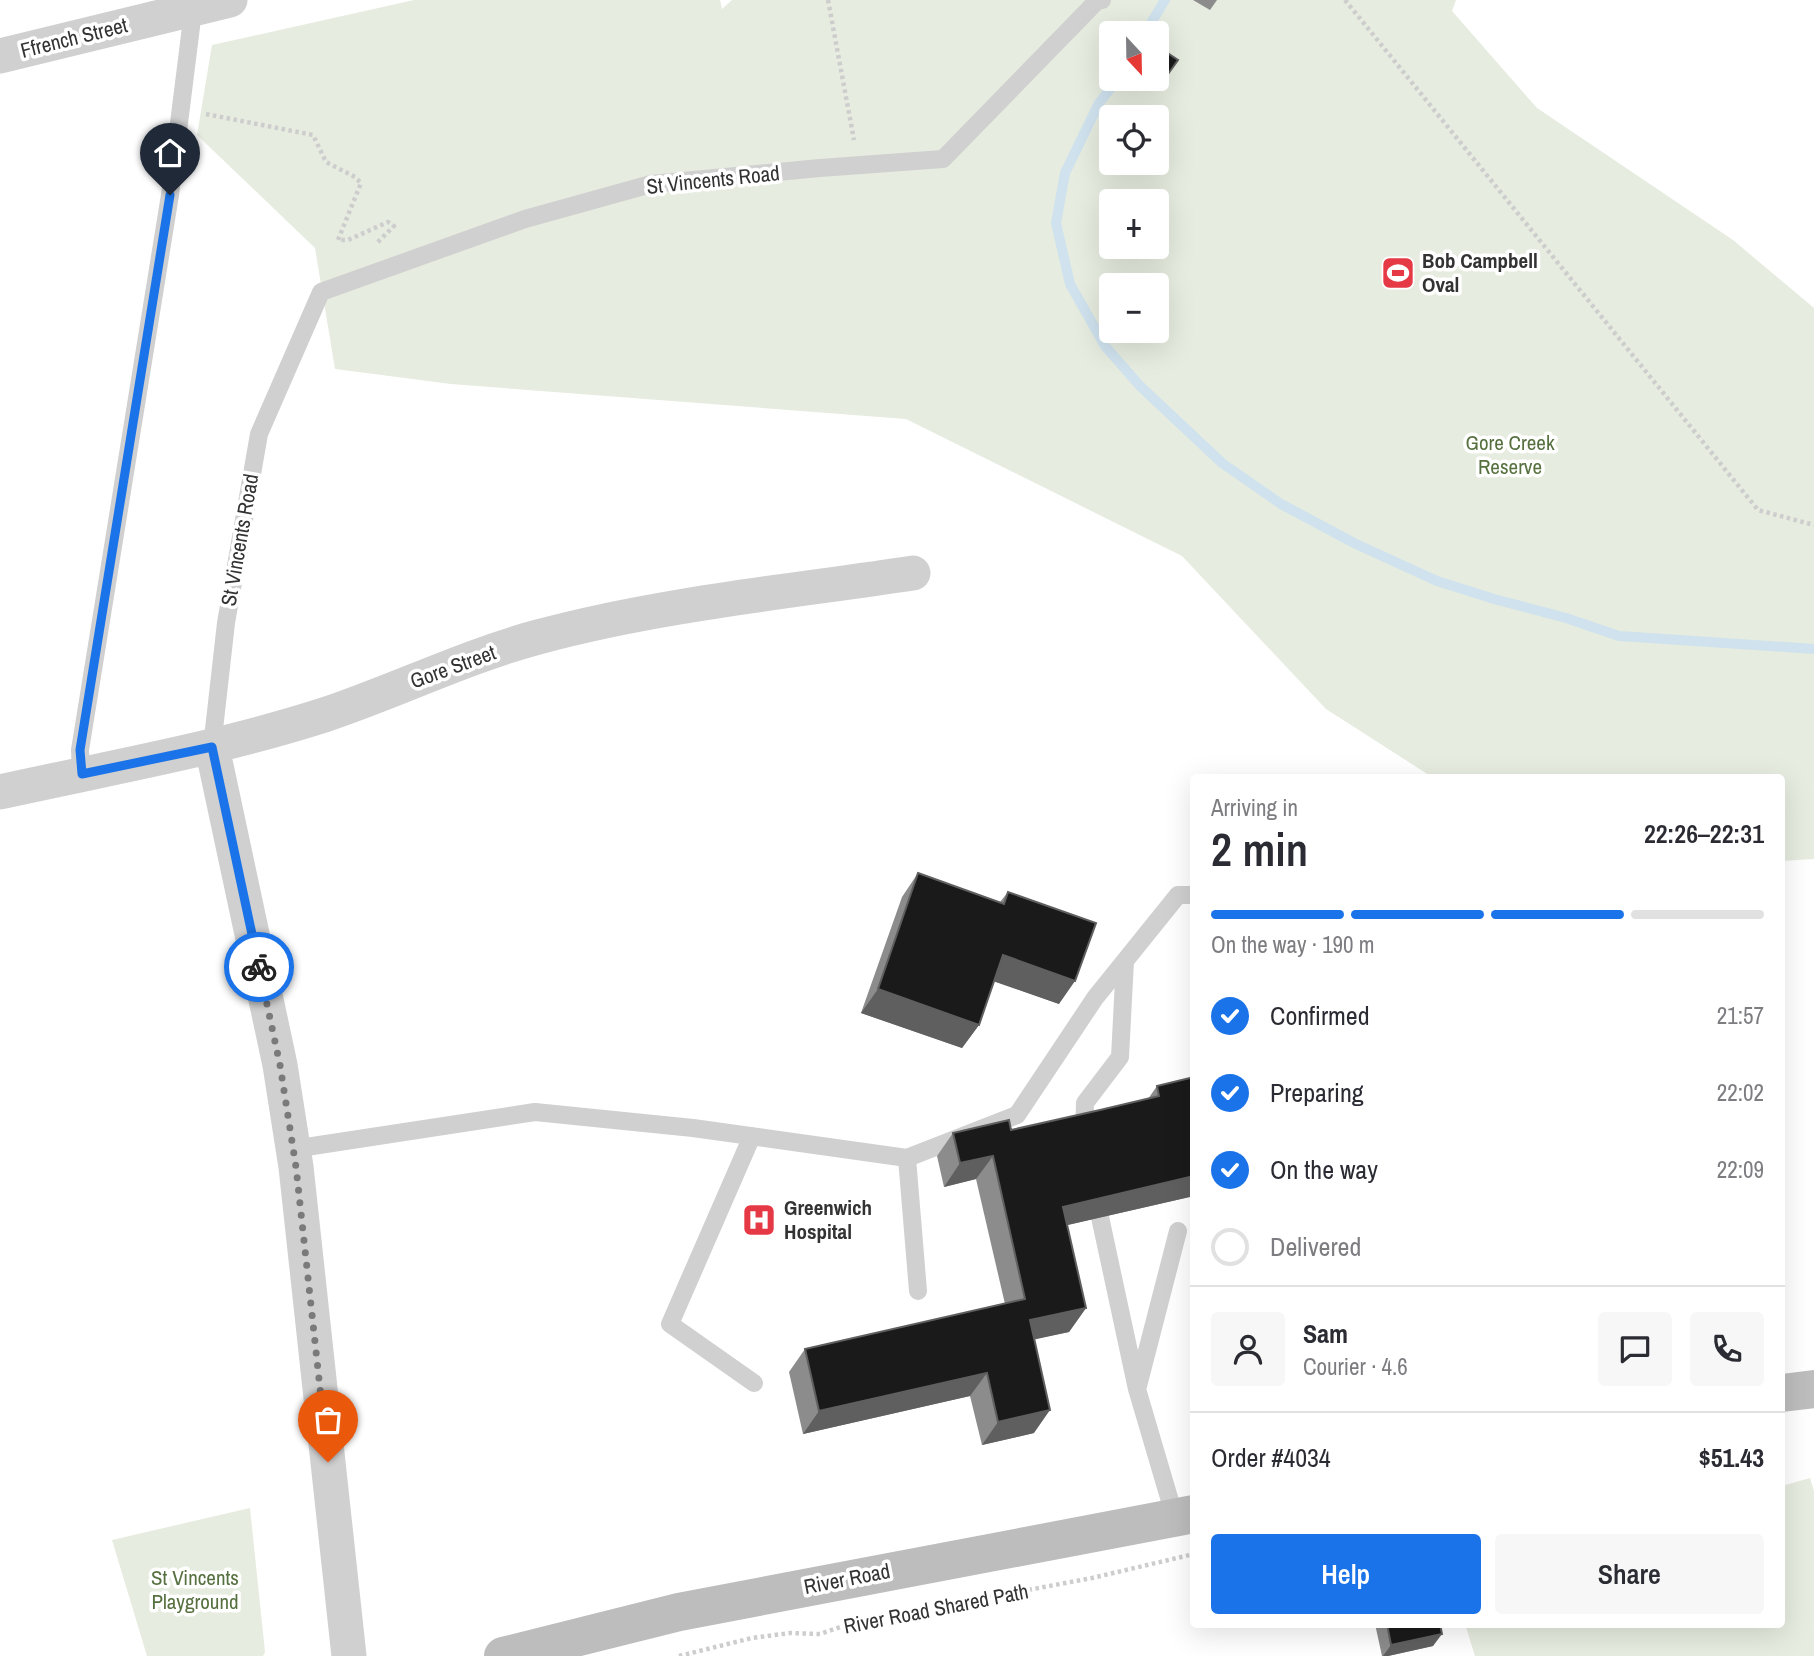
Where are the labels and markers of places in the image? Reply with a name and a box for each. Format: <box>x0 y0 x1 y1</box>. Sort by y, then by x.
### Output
pin <box>140 123 200 195</box>
place label: Bob Campbell Oval <box>1422 246 1538 299</box>
sports icon: Bob Campbell Oval <box>1379 254 1417 292</box>
place label: Greenwich Hospital <box>784 1193 872 1246</box>
hospital icon: Greenwich Hospital <box>740 1201 778 1239</box>
pin <box>298 1390 358 1462</box>

